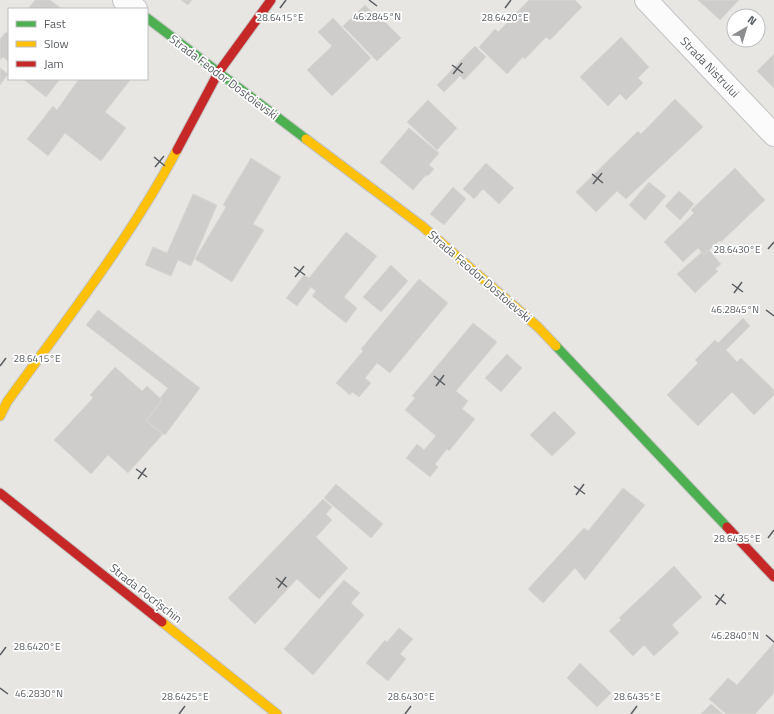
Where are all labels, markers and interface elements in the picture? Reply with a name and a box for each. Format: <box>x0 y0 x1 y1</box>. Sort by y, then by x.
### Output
legend <box>8 8 148 80</box>
north arrow <box>726 8 766 48</box>
text: 46.2845°N <box>353 9 401 24</box>
text: 28.6415°E <box>257 10 304 25</box>
text: 28.6420°E <box>482 10 529 25</box>
text: N <box>744 11 760 29</box>
text: Fast <box>44 14 67 33</box>
street label: Strada Feodor Dostoievski <box>165 30 283 124</box>
street label: Strada Nistrului <box>676 32 744 102</box>
text: Slow <box>44 34 69 53</box>
text: Jam <box>44 54 64 73</box>
street label: Strada Feodor Dostoievski <box>424 225 536 327</box>
text: 28.6430°E <box>714 242 761 257</box>
text: 46.2845°N <box>711 302 759 317</box>
text: 28.6415°E <box>14 351 61 366</box>
text: 28.6435°E <box>714 531 761 546</box>
street label: Strada Pocrîșchin <box>106 559 186 627</box>
text: 46.2840°N <box>711 628 759 643</box>
text: 28.6420°E <box>14 639 61 654</box>
text: 46.2830°N <box>15 686 63 701</box>
text: 28.6425°E <box>162 689 209 704</box>
text: 28.6430°E <box>388 689 435 704</box>
text: 28.6435°E <box>614 689 661 704</box>

